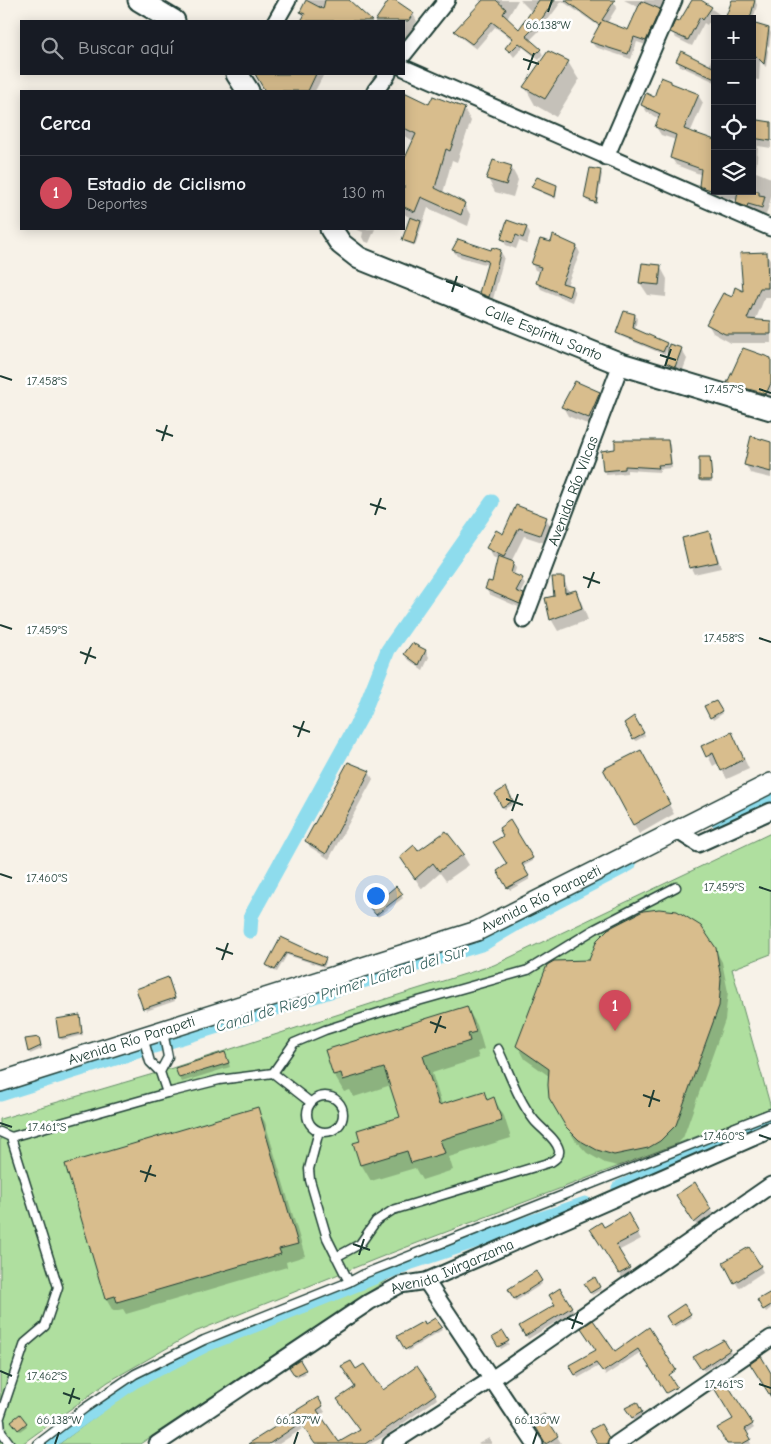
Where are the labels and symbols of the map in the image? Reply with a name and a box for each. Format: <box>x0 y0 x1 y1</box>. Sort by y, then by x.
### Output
text: 66.138°W <box>525 18 571 32</box>
street label: Calle Espíritu Santo <box>482 301 605 365</box>
text: 17.458°S <box>27 374 68 388</box>
text: 17.457°S <box>704 382 744 396</box>
street label: Avenida Río Vilcas <box>544 434 602 548</box>
text: 17.459°S <box>27 623 68 637</box>
text: 17.458°S <box>704 631 745 645</box>
street label: Avenida Río Parapeti <box>478 861 604 937</box>
text: 17.460°S <box>26 871 68 885</box>
text: 17.459°S <box>704 880 745 894</box>
your location <box>363 883 389 909</box>
water label: Canal de Riego Primer Lateral del Sur <box>213 942 470 1036</box>
pin: 1 <box>599 990 631 1031</box>
street label: Avenida Río Parapeti <box>66 1012 197 1069</box>
text: 17.461°S <box>28 1120 67 1134</box>
text: 17.460°S <box>703 1129 745 1143</box>
street label: Avenida Ivirgarzama <box>387 1235 517 1298</box>
text: 17.462°S <box>27 1369 68 1383</box>
text: 17.461°S <box>705 1377 744 1391</box>
text: 66.138°W <box>36 1413 82 1427</box>
text: 66.137°W <box>276 1413 321 1427</box>
text: 66.136°W <box>514 1413 560 1427</box>

